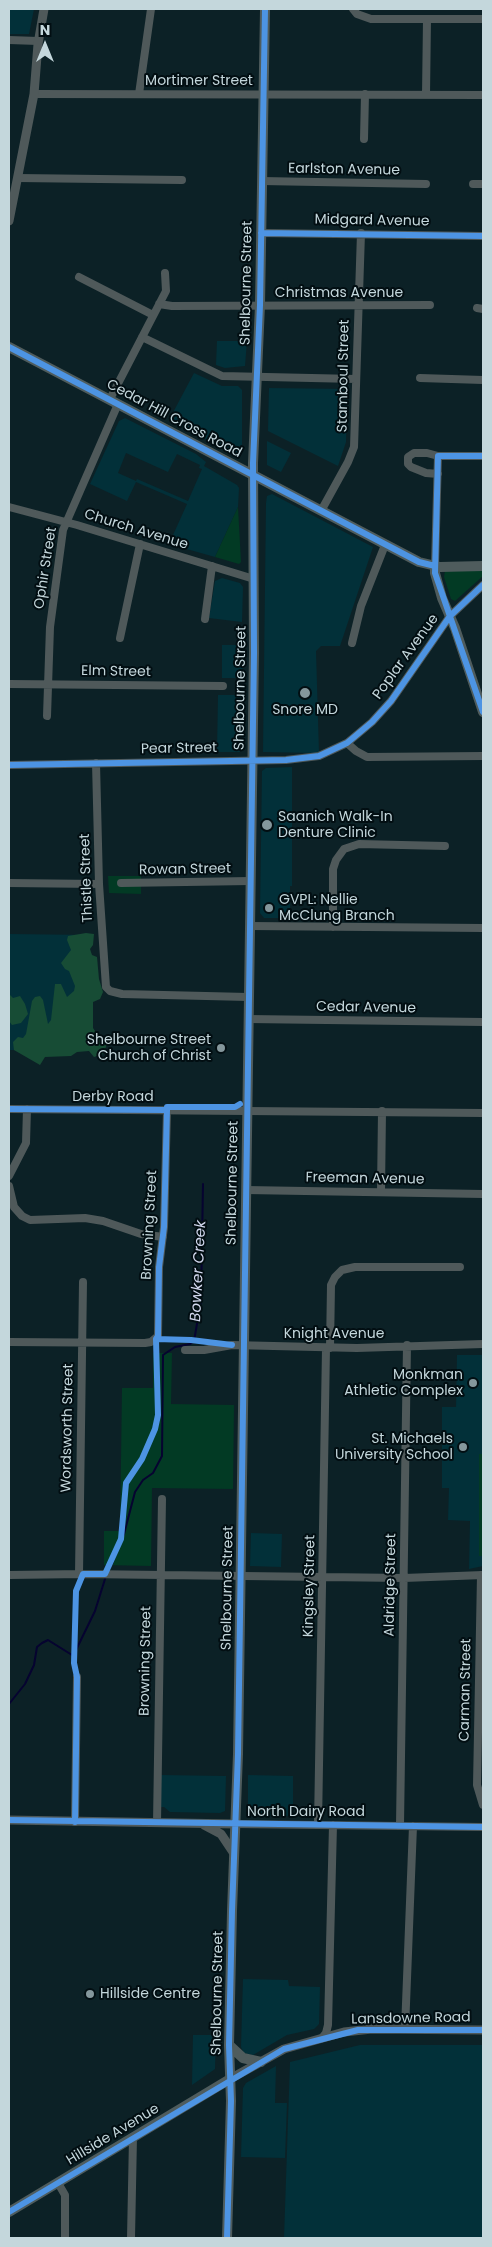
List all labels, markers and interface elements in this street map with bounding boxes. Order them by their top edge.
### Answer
north arrow [20,20,70,70]
text: N [40,20,50,40]
street label: Mortimer Street [145,73,253,89]
street label: Earlston Avenue [288,161,400,179]
street label: Midgard Avenue [314,212,430,230]
street label: Shelbourne Street [238,221,256,345]
street label: Christmas Avenue [275,285,403,301]
street label: Stamboul Street [335,319,353,433]
street label: Cedar Hill Cross Road [103,376,245,462]
street label: Church Avenue [82,506,190,554]
street label: Ophir Street [31,526,61,610]
street label: Poplar Avenue [370,611,442,703]
street label: Shelbourne Street [232,626,250,750]
street label: Elm Street [81,663,151,681]
marker: Snore MD [298,686,312,700]
place label: Snore MD [272,702,338,718]
street label: Pear Street [141,740,217,758]
place label: Saanich Walk-In Denture Clinic [278,809,393,842]
marker: Saanich Walk-In Denture Clinic [260,818,274,832]
street label: Thistle Street [77,833,97,923]
street label: Rowan Street [139,861,231,879]
place label: GVPL: Nellie McClung Branch [279,892,395,924]
marker: GVPL: Nellie McClung Branch [263,902,275,914]
street label: Cedar Avenue [316,999,416,1017]
place label: Shelbourne Street Church of Christ [87,1032,211,1064]
marker: Shelbourne Street Church of Christ [215,1042,227,1054]
street label: Derby Road [72,1089,154,1105]
street label: Shelbourne Street [224,1121,242,1245]
street label: Browning Street [139,1170,161,1280]
street label: Freeman Avenue [305,1170,425,1188]
water label: Bowker Creek [187,1220,211,1322]
street label: Knight Avenue [284,1326,384,1342]
street label: Wordsworth Street [58,1363,78,1493]
place label: Monkman Athletic Complex [344,1367,463,1400]
marker: Monkman Athletic Complex [467,1377,479,1389]
place label: St. Michaels University School [335,1431,453,1464]
marker: St. Michaels University School [457,1441,469,1453]
street label: Shelbourne Street [219,1526,237,1650]
street label: Aldridge Street [382,1533,400,1637]
street label: Kingsley Street [301,1535,319,1637]
street label: Browning Street [137,1606,155,1716]
street label: Carman Street [457,1638,475,1742]
street label: North Dairy Road [247,1804,365,1820]
street label: Shelbourne Street [209,1931,227,2055]
place label: Hillside Centre [100,1986,200,2002]
marker: Hillside Centre [84,1988,96,2000]
street label: Lansdowne Road [351,2010,471,2028]
street label: Hillside Avenue [64,2101,162,2169]

